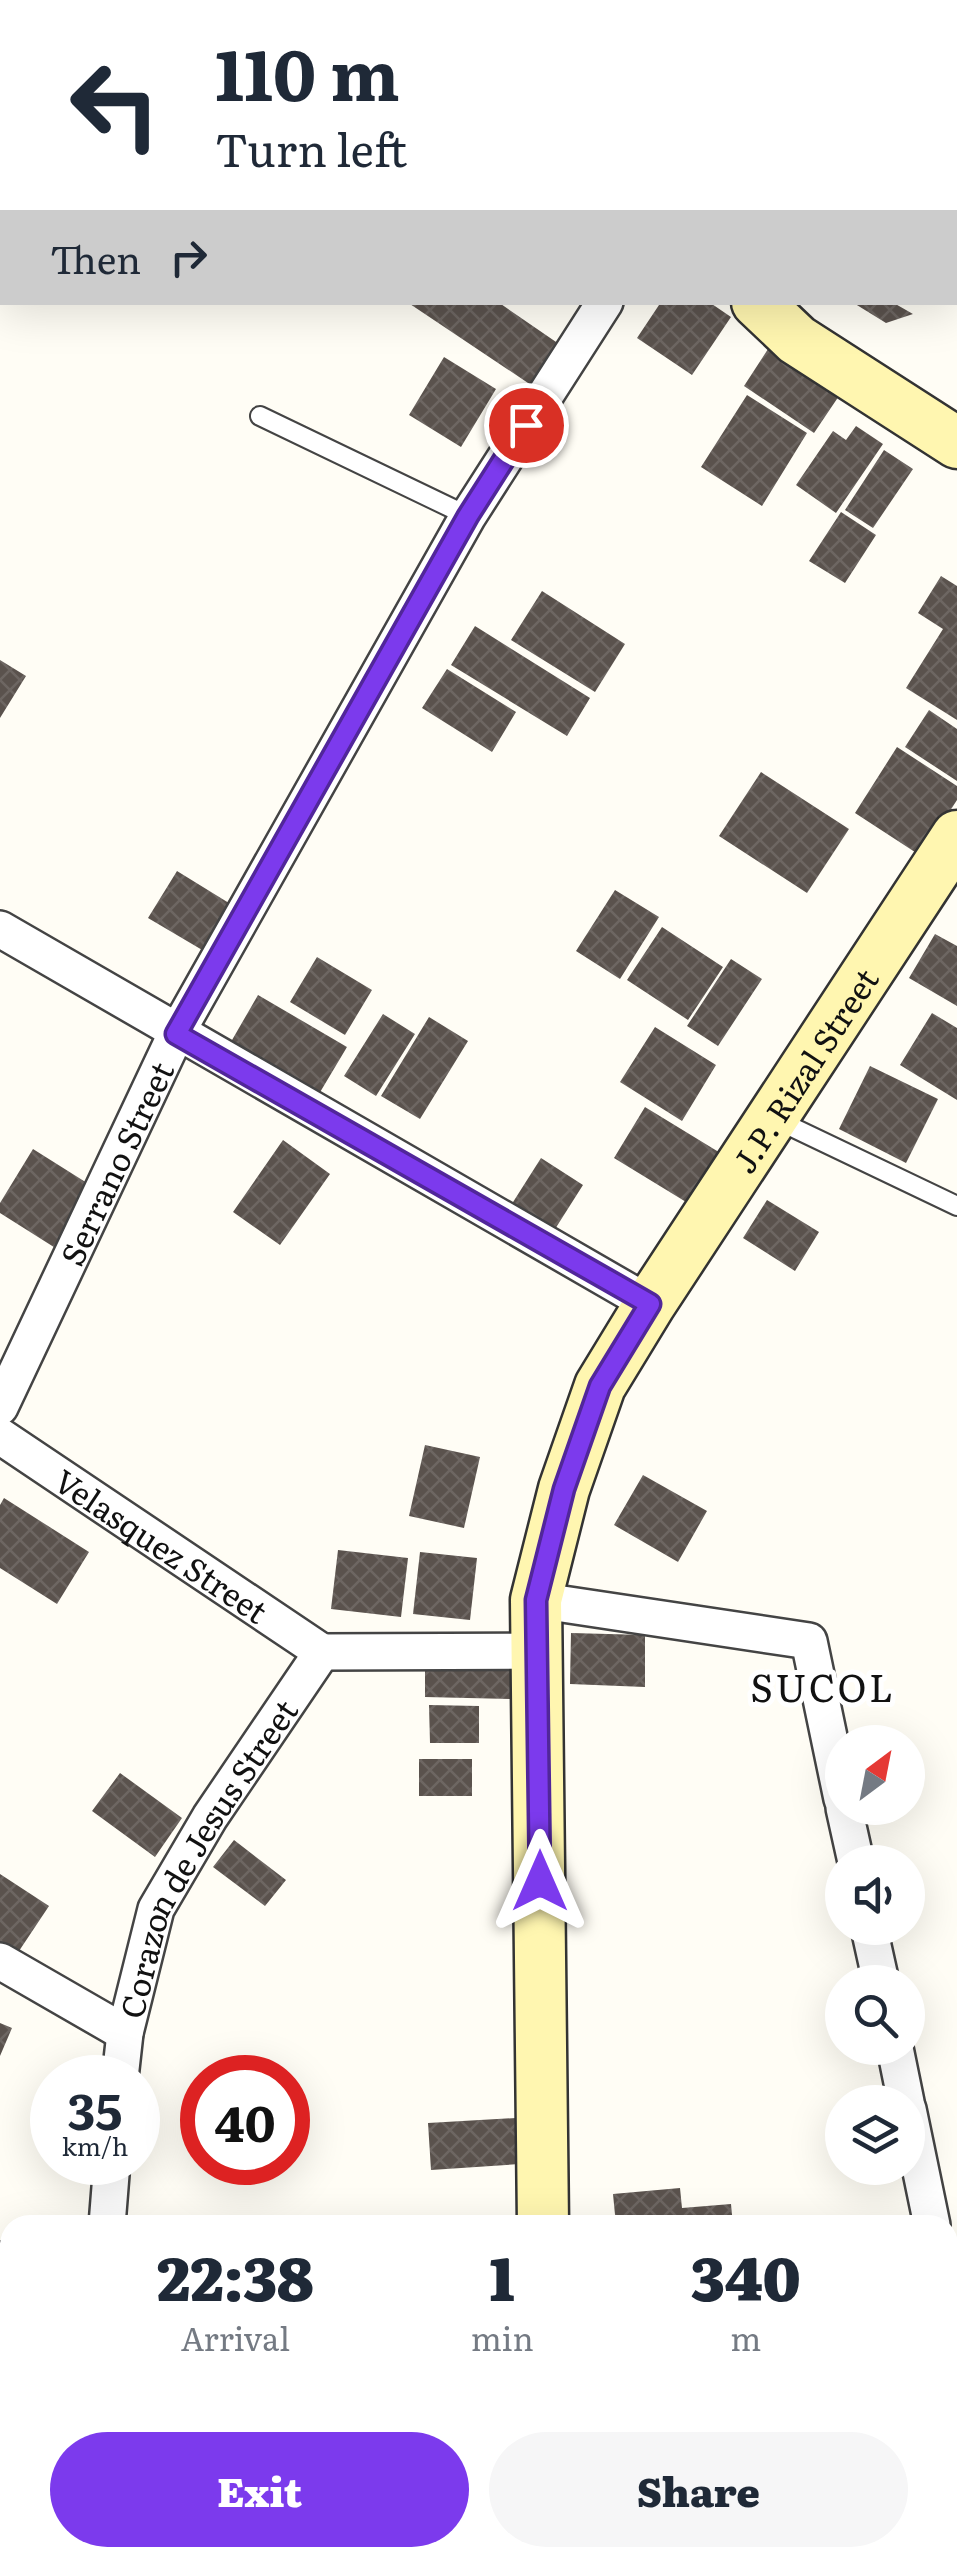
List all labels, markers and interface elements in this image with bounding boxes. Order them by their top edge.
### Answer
text: 110 m [215,19,400,123]
icon: left [50,40,180,170]
text: Turn left [215,114,407,181]
text: Then [50,229,141,286]
icon: right [161,230,216,285]
pin [484,383,569,468]
icon: arrive [499,398,554,453]
street label: J.P. Rizal Street [719,958,889,1181]
street label: Serrano Street [46,1053,184,1273]
street label: Velasquez Street [46,1456,278,1634]
district label: SUCOL [750,1657,896,1714]
street label: Corazon de Jesus Street [106,1689,308,2023]
north arrow [825,1725,925,1825]
map controls [825,1725,925,2185]
position arrow [488,1829,592,1933]
button: sound [825,1845,925,1945]
button: search [825,1965,925,2065]
speed limit sign: 40 [180,2055,310,2185]
text: 35 [68,2071,122,2145]
button: layers [825,2085,925,2185]
text: km/h [62,2127,128,2164]
text: 22:38 [157,2230,314,2319]
text: 1 [490,2230,515,2319]
text: 340 [691,2230,801,2319]
text: Arrival [181,2313,290,2361]
text: min [471,2313,534,2361]
text: m [730,2313,761,2361]
button: Exit [50,2432,469,2547]
button: Share [489,2432,908,2547]

